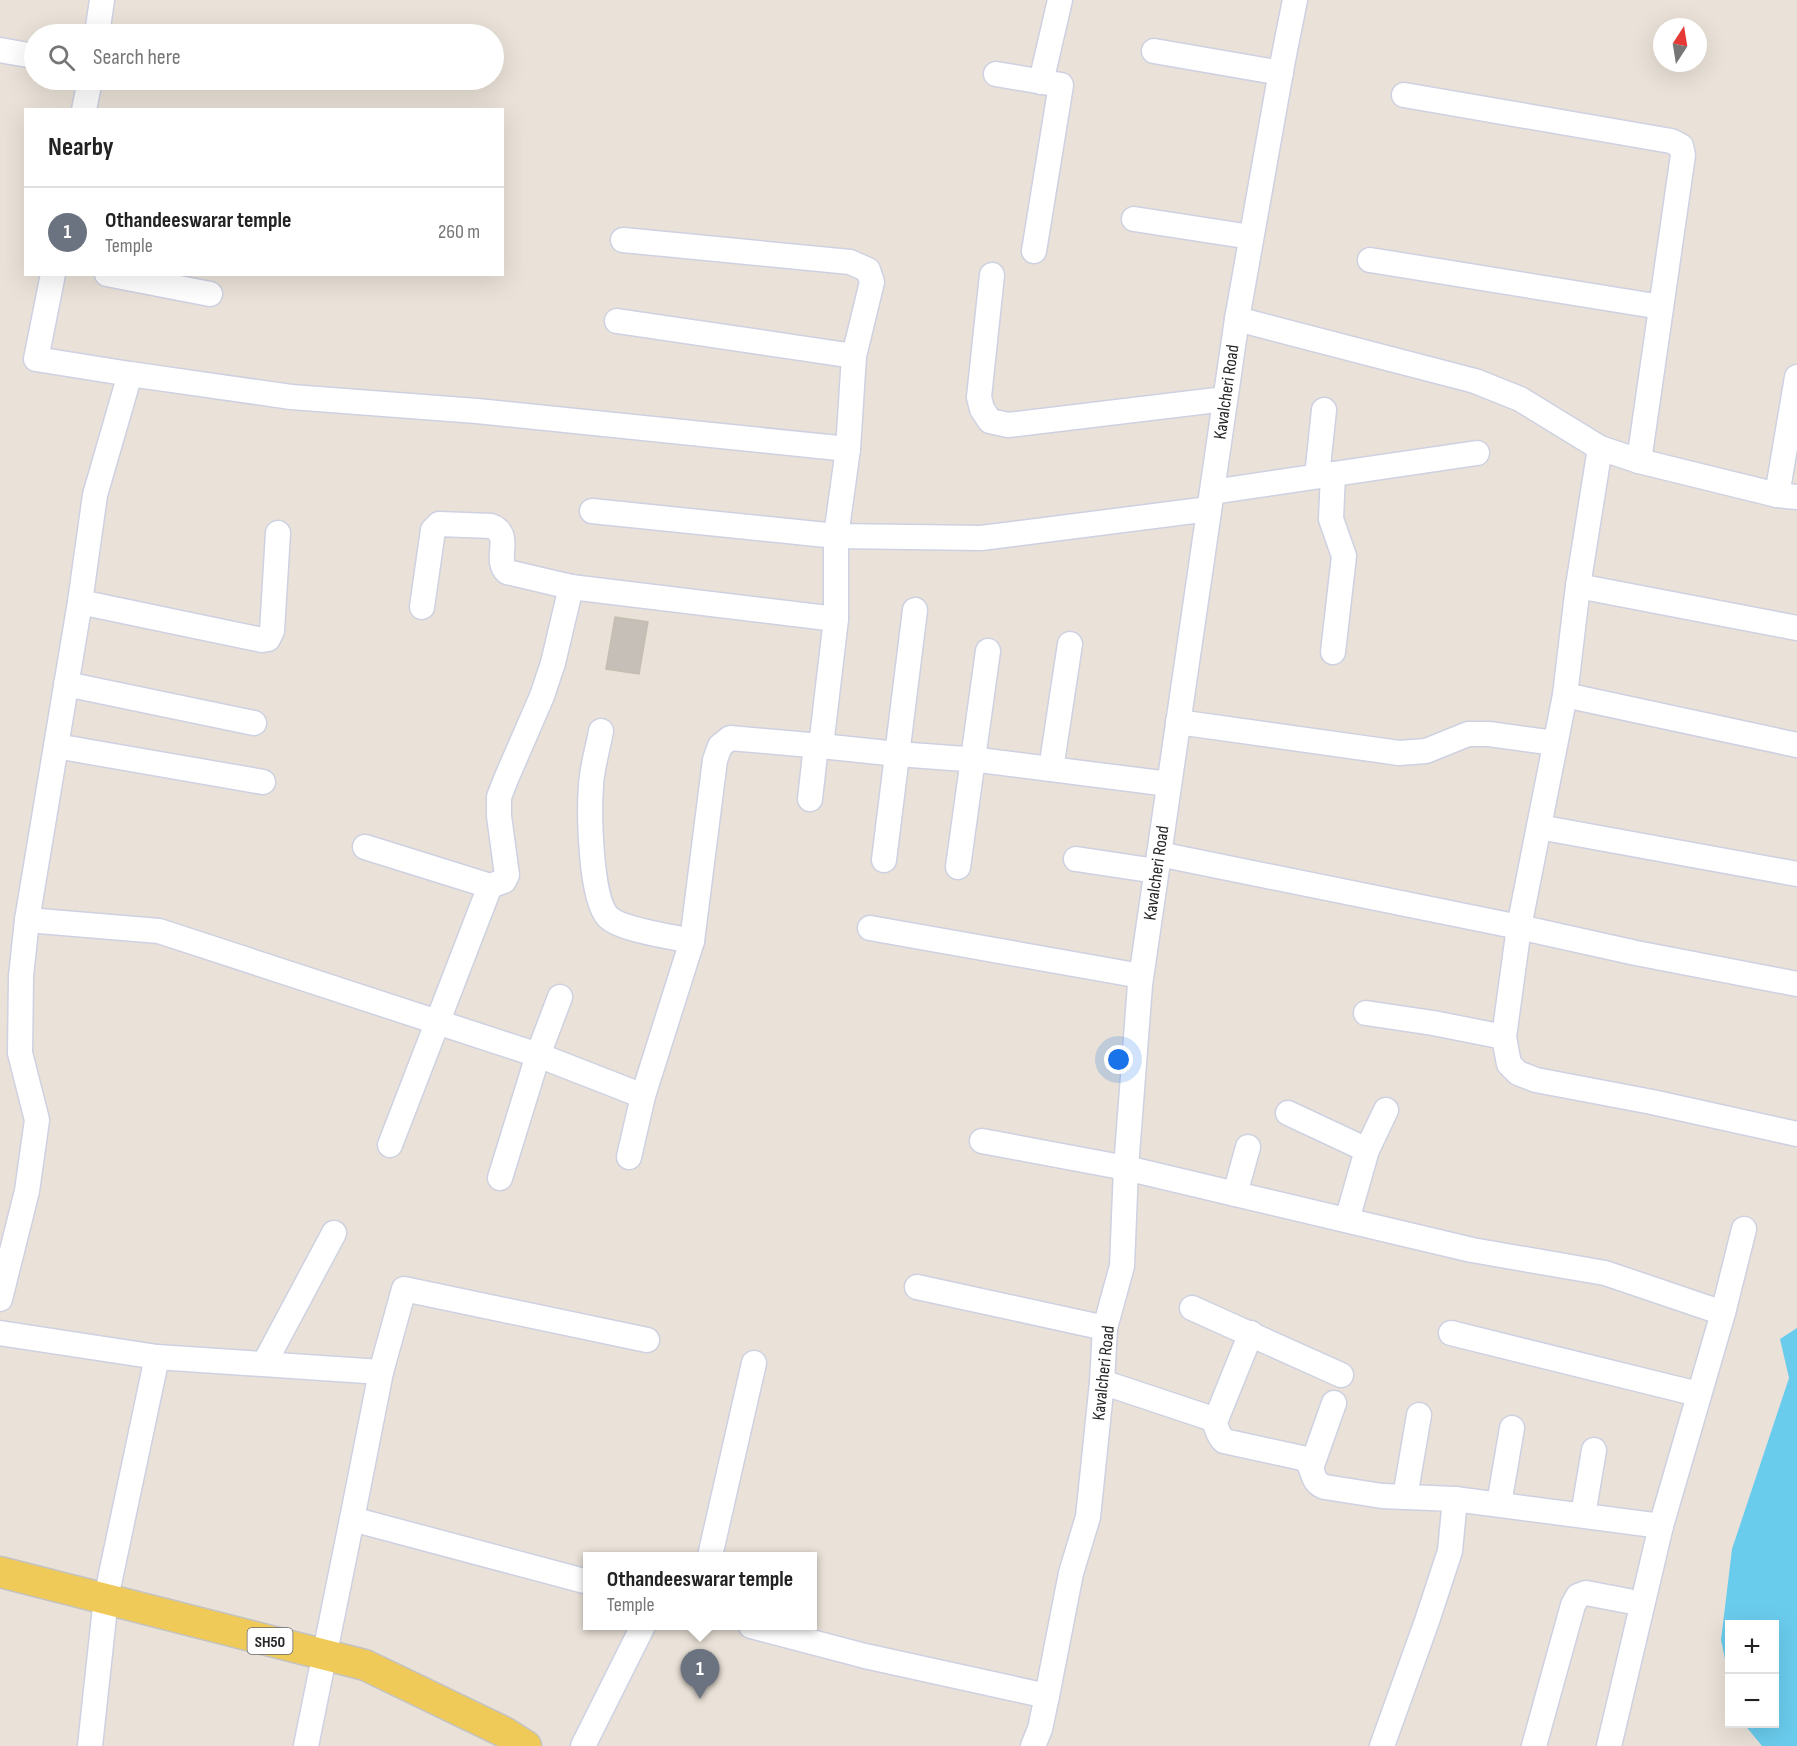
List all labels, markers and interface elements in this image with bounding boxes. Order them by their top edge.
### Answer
north arrow [1653,18,1707,72]
search box [24,24,504,90]
icon: search [45,41,78,74]
text: Search here [93,44,180,71]
text: Nearby [48,132,114,163]
text: Othandeeswarar temple [105,207,291,234]
text: 1 [64,220,71,244]
text: 260 m [438,220,480,244]
text: Temple [105,234,153,258]
street label: Kavalcheri Road [1209,343,1244,441]
street label: Kavalcheri Road [1139,824,1174,922]
your location [1104,1045,1133,1074]
street label: Kavalcheri Road [1088,1325,1119,1422]
popup [583,1552,817,1630]
text: Othandeeswarar temple [607,1566,793,1593]
text: Temple [607,1593,655,1617]
map controls [1725,1620,1779,1728]
button: + [1725,1620,1779,1674]
road number: SH50 [248,1628,292,1654]
pin: 1 [680,1650,720,1699]
button: − [1725,1674,1779,1728]

